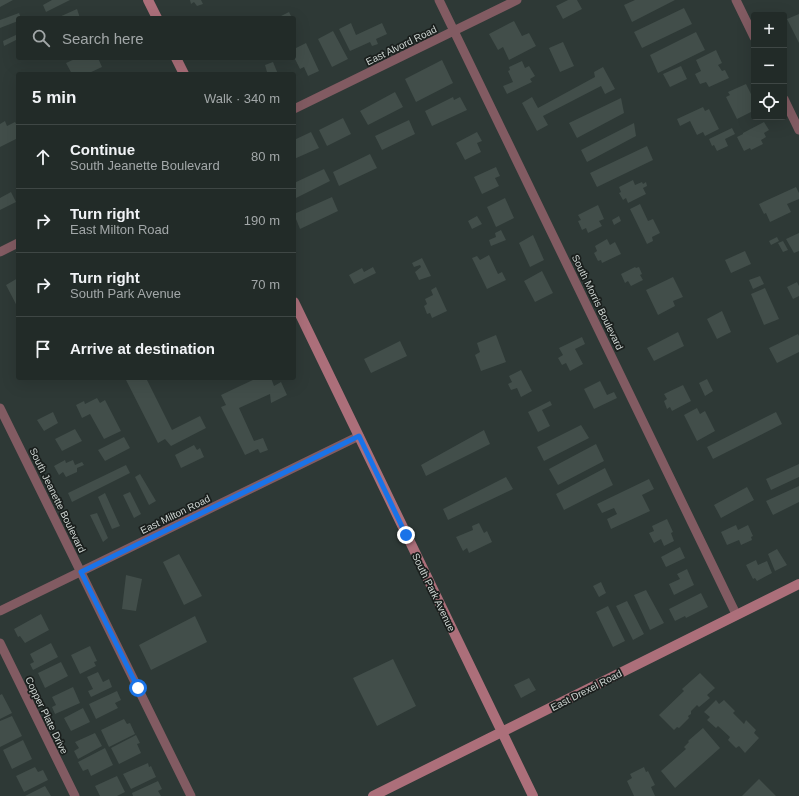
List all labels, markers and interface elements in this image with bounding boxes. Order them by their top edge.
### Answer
map controls [751,12,787,120]
button: + [751,12,787,48]
search box [16,16,296,60]
street label: East Alvord Road [364,24,438,67]
icon: search [30,27,52,49]
text: Search here [62,30,144,47]
button: − [751,48,787,84]
button: locate [751,84,787,120]
text: 5 min [32,88,76,107]
text: Walk · 340 m [204,91,280,106]
text: Continue [70,141,135,158]
icon: ahead [32,146,54,168]
text: 80 m [251,149,280,164]
text: South Jeanette Boulevard [70,158,220,173]
text: Turn right [70,205,140,222]
icon: right [32,210,54,232]
text: 190 m [244,213,280,228]
text: East Milton Road [70,222,169,237]
street label: South Morris Boulevard [570,253,625,352]
text: Turn right [70,269,140,286]
icon: right [32,274,54,296]
text: 70 m [251,277,280,292]
text: South Park Avenue [70,286,181,301]
icon: arrive [32,338,54,360]
text: Arrive at destination [70,340,215,357]
street label: South Jeanette Boulevard [27,446,88,554]
street label: East Milton Road [139,493,212,536]
route end [397,526,415,544]
street label: South Park Avenue [410,551,457,633]
street label: East Drexel Road [549,668,624,713]
street label: Copper Plate Drive [23,675,70,756]
route start [129,679,147,697]

